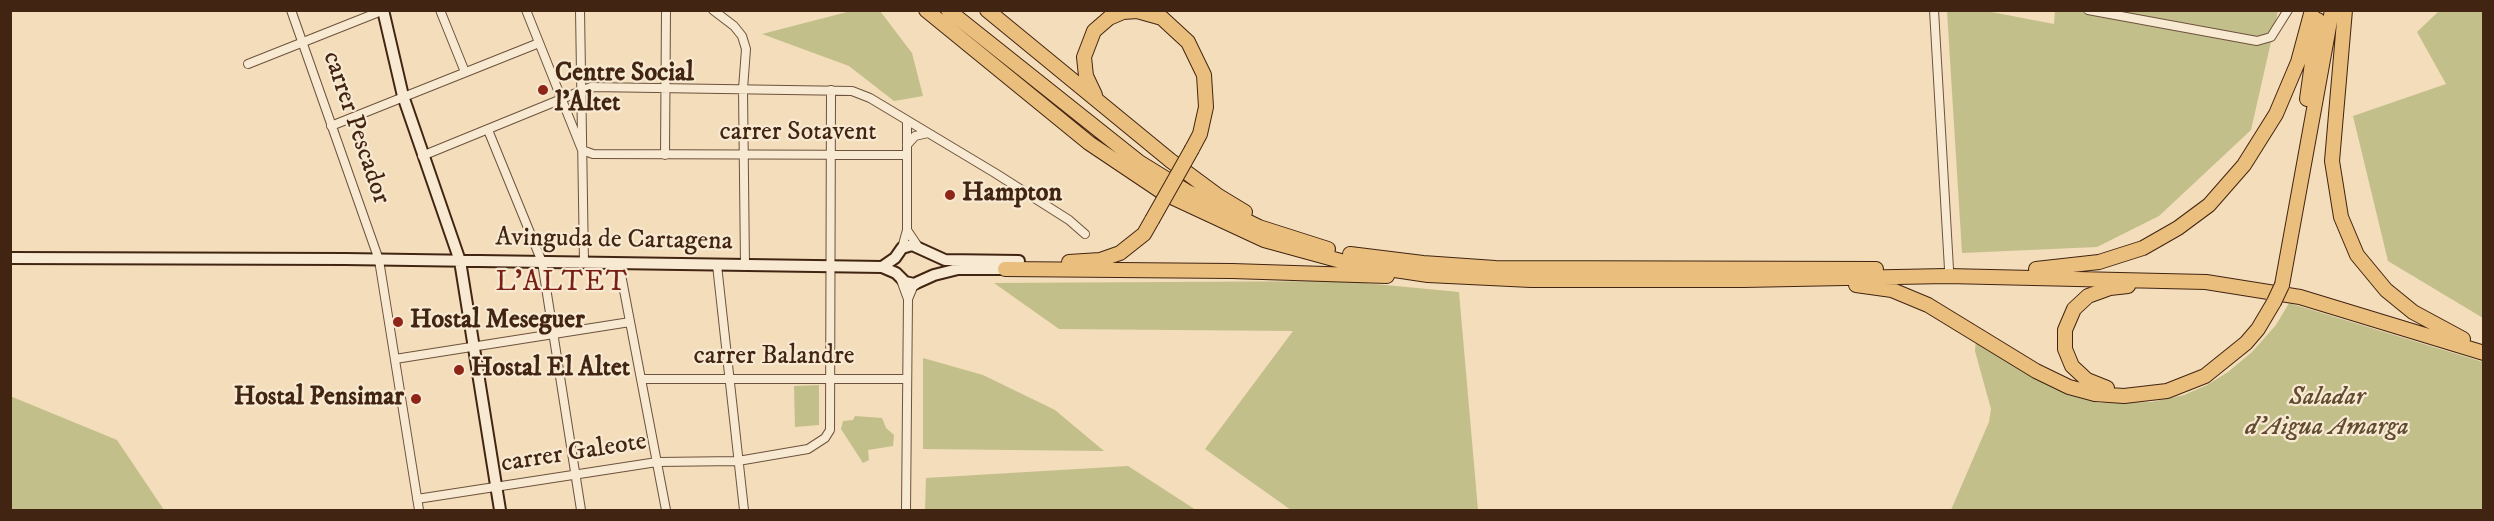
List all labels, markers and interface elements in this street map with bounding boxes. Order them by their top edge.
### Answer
street label: carrer Pescador [314,48,396,208]
place label: Centre Social l'Altet [555,59,694,120]
marker: Centre Social l'Altet [536,83,550,97]
street label: carrer Sotavent [719,118,877,150]
place label: Hampton [962,179,1062,211]
marker: Hampton [943,188,957,202]
street label: Avinguda de Cartagena [495,223,733,259]
district label: L'ALTET [496,267,628,301]
place label: Hostal Meseguer [410,306,585,338]
marker: Hostal Meseguer [391,315,405,329]
street label: carrer Balandre [694,342,854,374]
place label: Hostal El Altet [471,354,630,386]
marker: Hostal El Altet [452,363,466,377]
place label: Hostal Pensimar [234,383,404,415]
park label: Saladar d’Aigua Amarga [2245,383,2409,444]
marker: Hostal Pensimar [409,392,423,406]
street label: carrer Galeote [499,427,649,481]

